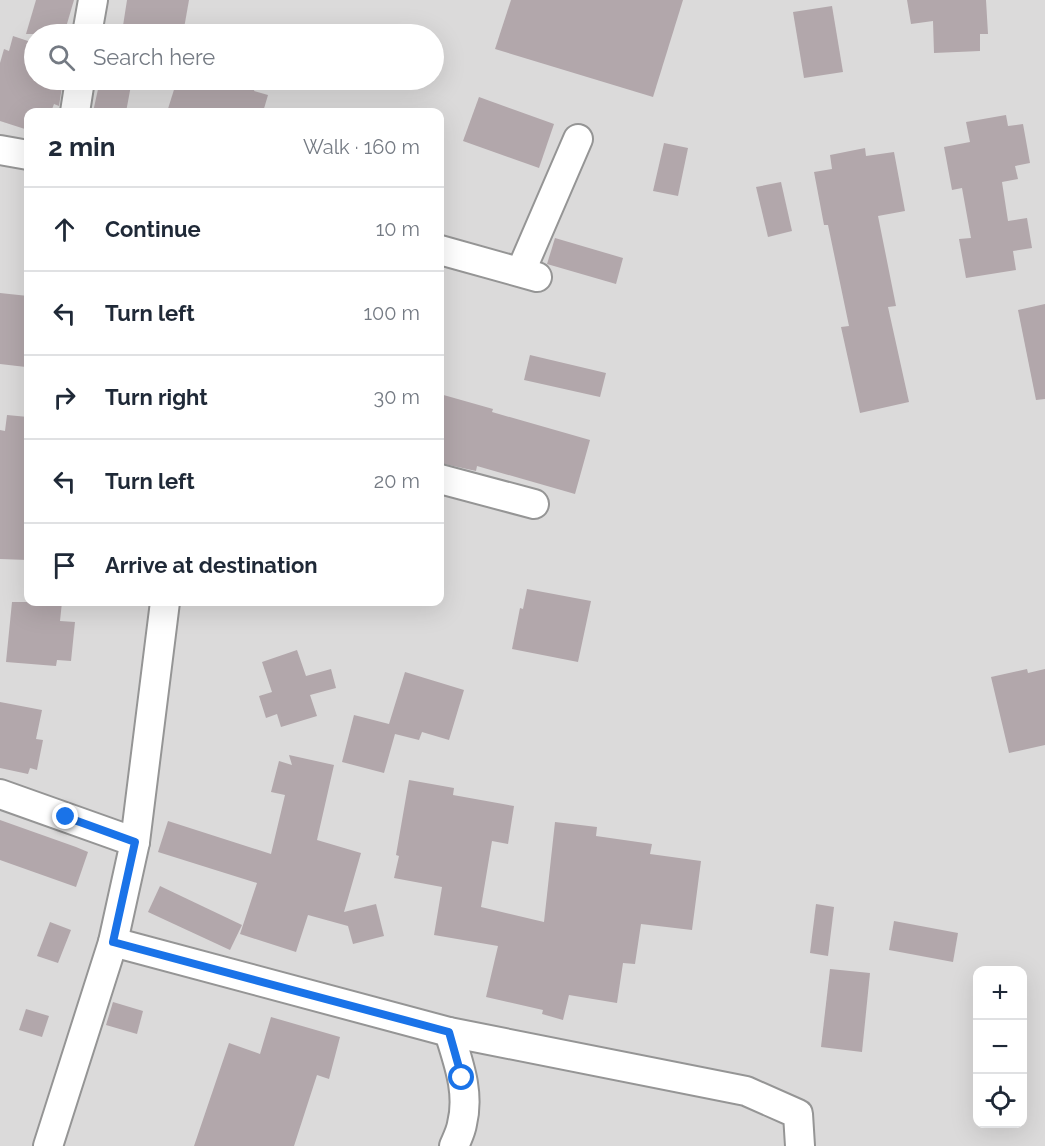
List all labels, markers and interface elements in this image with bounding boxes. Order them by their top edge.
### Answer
search box [24,24,444,90]
icon: search [45,41,78,74]
text: Search here [93,44,215,70]
text: 2 min [48,132,115,162]
text: Walk · 160 m [303,135,420,159]
icon: ahead [48,213,81,246]
text: Continue [105,216,201,242]
text: 10 m [376,217,420,241]
icon: left [48,297,81,330]
text: Turn left [105,300,195,326]
text: 100 m [363,301,420,325]
icon: right [48,381,81,414]
text: Turn right [105,384,208,410]
text: 30 m [374,385,420,409]
icon: left [48,465,81,498]
text: Turn left [105,468,195,494]
text: 20 m [374,469,420,493]
icon: arrive [48,549,81,582]
text: Arrive at destination [105,552,318,578]
route end [52,803,78,829]
map controls [973,966,1027,1128]
button: + [973,966,1027,1020]
button: − [973,1020,1027,1074]
route start [448,1064,474,1090]
button: locate [973,1074,1027,1128]

